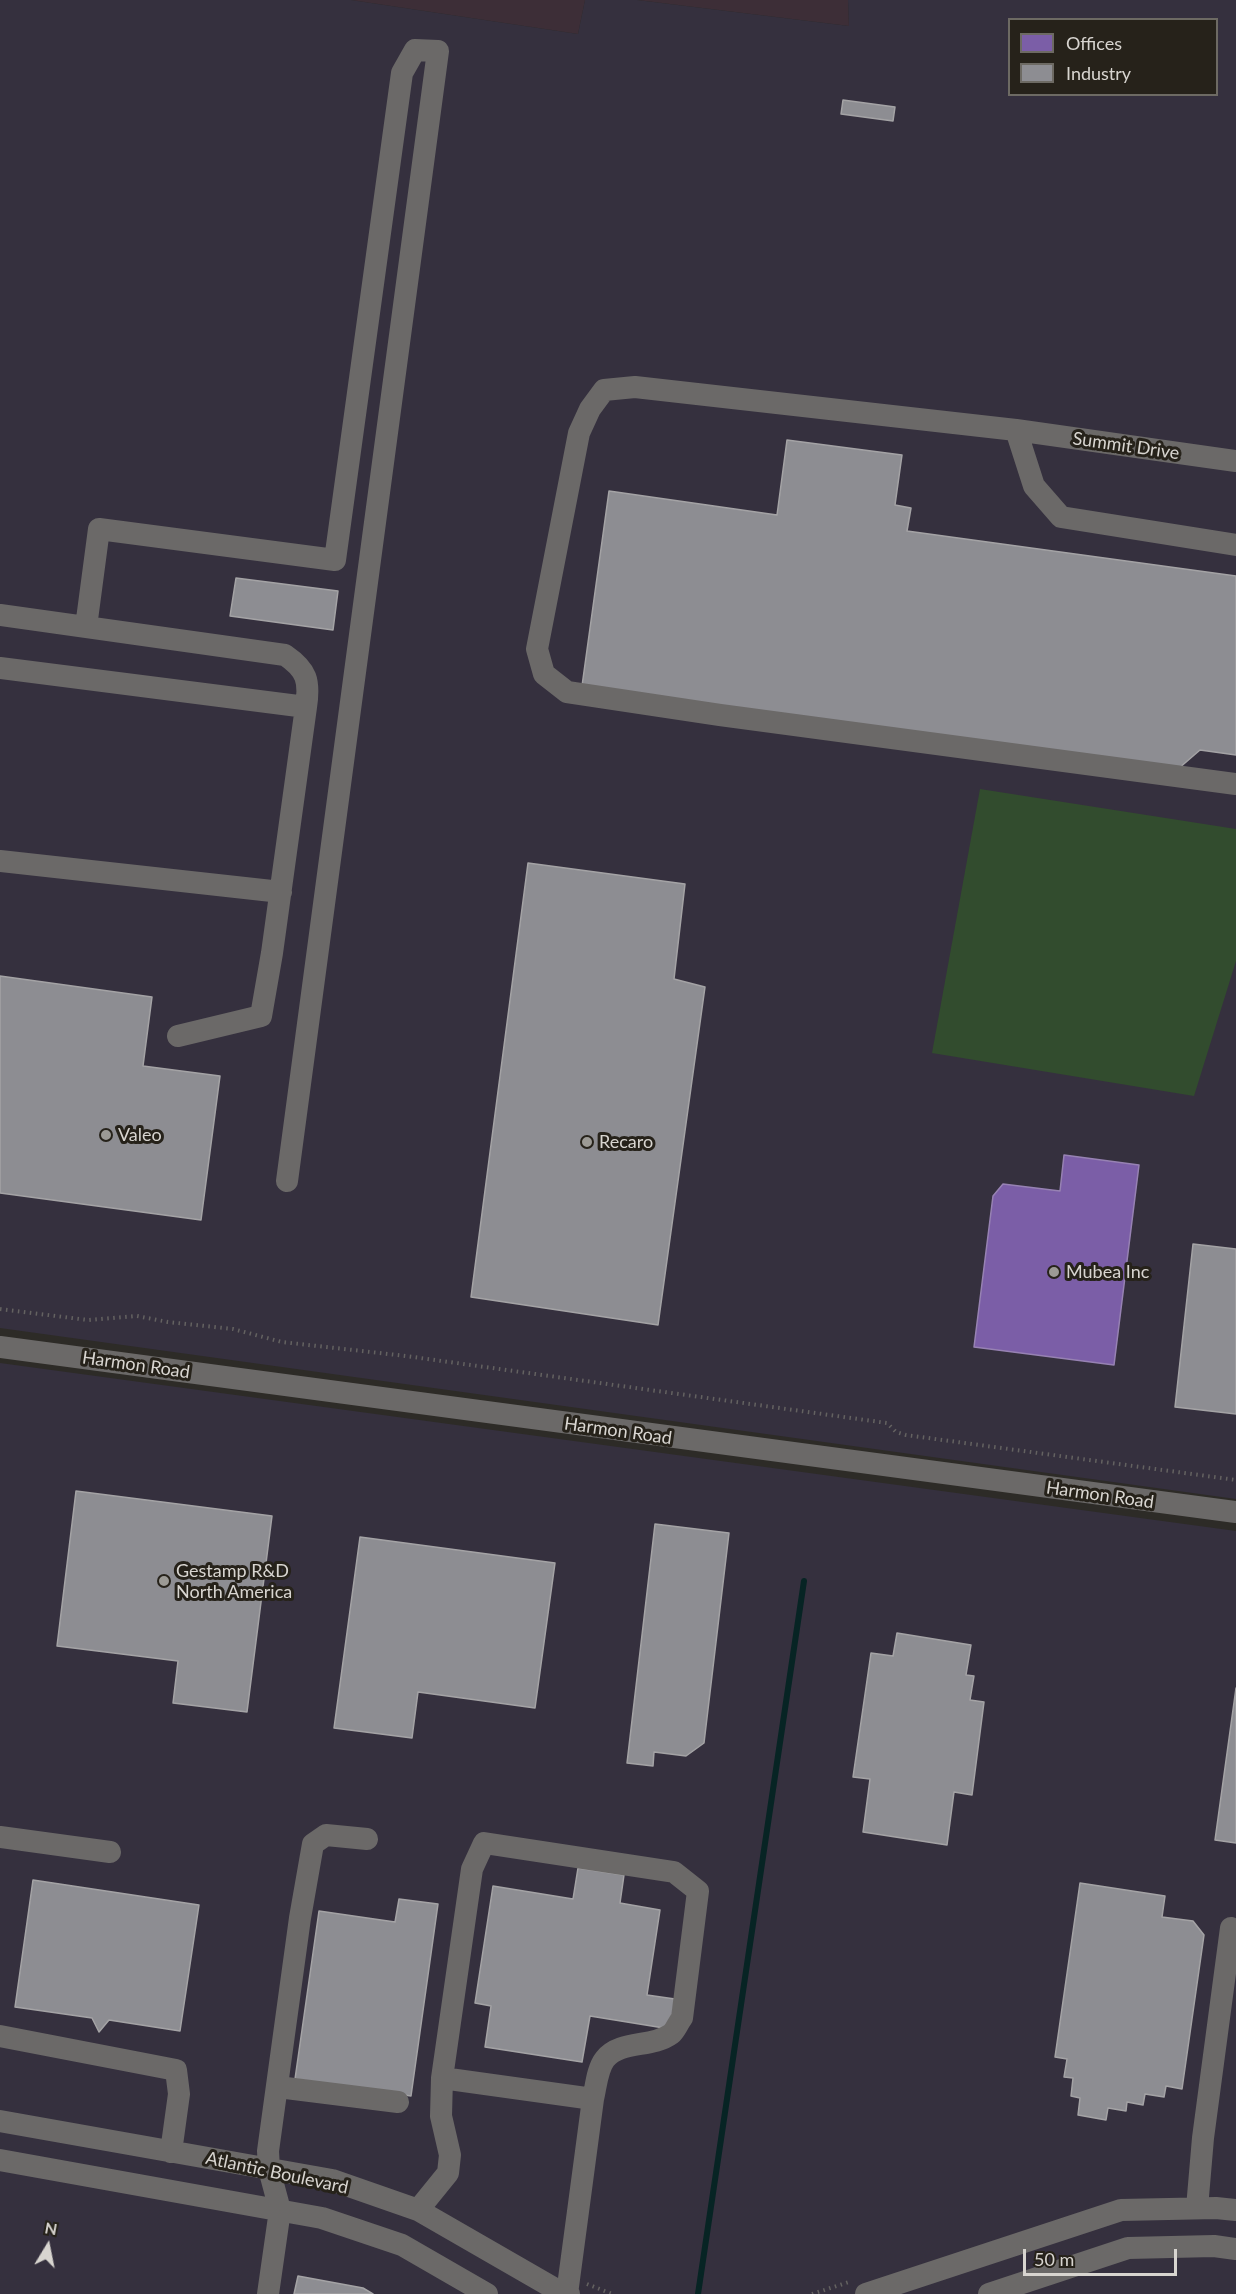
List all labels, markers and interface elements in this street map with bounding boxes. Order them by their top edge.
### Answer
legend [1008,18,1218,96]
text: Offices [1066,32,1122,54]
text: Industry [1066,62,1131,84]
street label: Summit Drive [1071,428,1181,464]
place label: Valeo [118,1124,162,1146]
marker: Valeo [99,1128,113,1142]
place label: Recaro [599,1131,653,1153]
marker: Recaro [580,1135,594,1149]
place label: Mubea Inc [1066,1261,1149,1283]
marker: Mubea Inc [1047,1265,1061,1279]
street label: Harmon Road [81,1347,191,1383]
street label: Harmon Road [563,1413,673,1449]
street label: Harmon Road [1045,1477,1155,1513]
place label: Gestamp R&D North America [176,1560,292,1602]
marker: Gestamp R&D North America [157,1574,171,1588]
street label: Atlantic Boulevard [204,2147,350,2199]
north arrow [18,2216,78,2276]
text: N [43,2217,59,2238]
scale bar [1026,2237,1180,2275]
text: 50 m [1034,2248,1074,2270]

